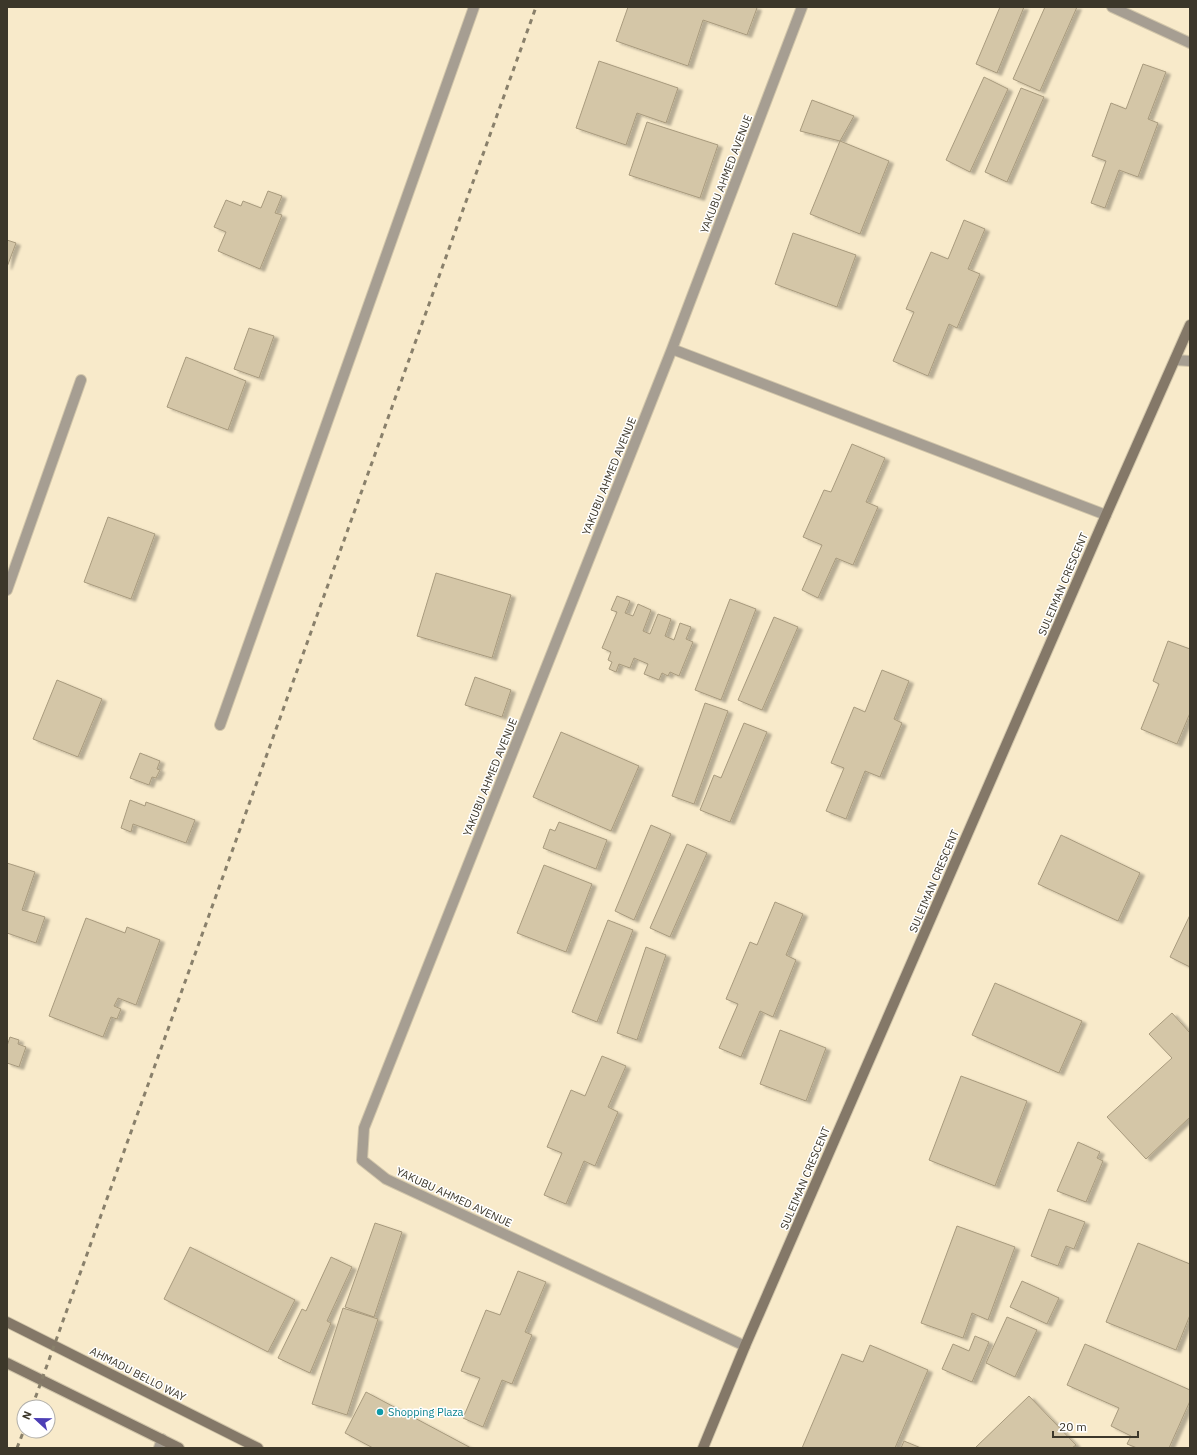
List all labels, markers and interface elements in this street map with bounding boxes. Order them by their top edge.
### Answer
street label: YAKUBU AHMED AVENUE [697,113,755,235]
street label: YAKUBU AHMED AVENUE [579,415,639,537]
street label: SULEIMAN CRESCENT [1035,530,1091,638]
street label: YAKUBU AHMED AVENUE [460,716,520,838]
street label: SULEIMAN CRESCENT [906,827,962,935]
street label: SULEIMAN CRESCENT [777,1124,833,1232]
street label: YAKUBU AHMED AVENUE [394,1164,514,1230]
street label: AHMADU BELLO WAY [88,1344,189,1404]
north arrow [16,1399,56,1439]
place label: Shopping Plaza [388,1405,464,1419]
marker: Shopping Plaza [375,1407,385,1417]
text: N [19,1409,35,1422]
scale bar [1053,1413,1138,1439]
text: 20 m [1059,1419,1087,1434]

